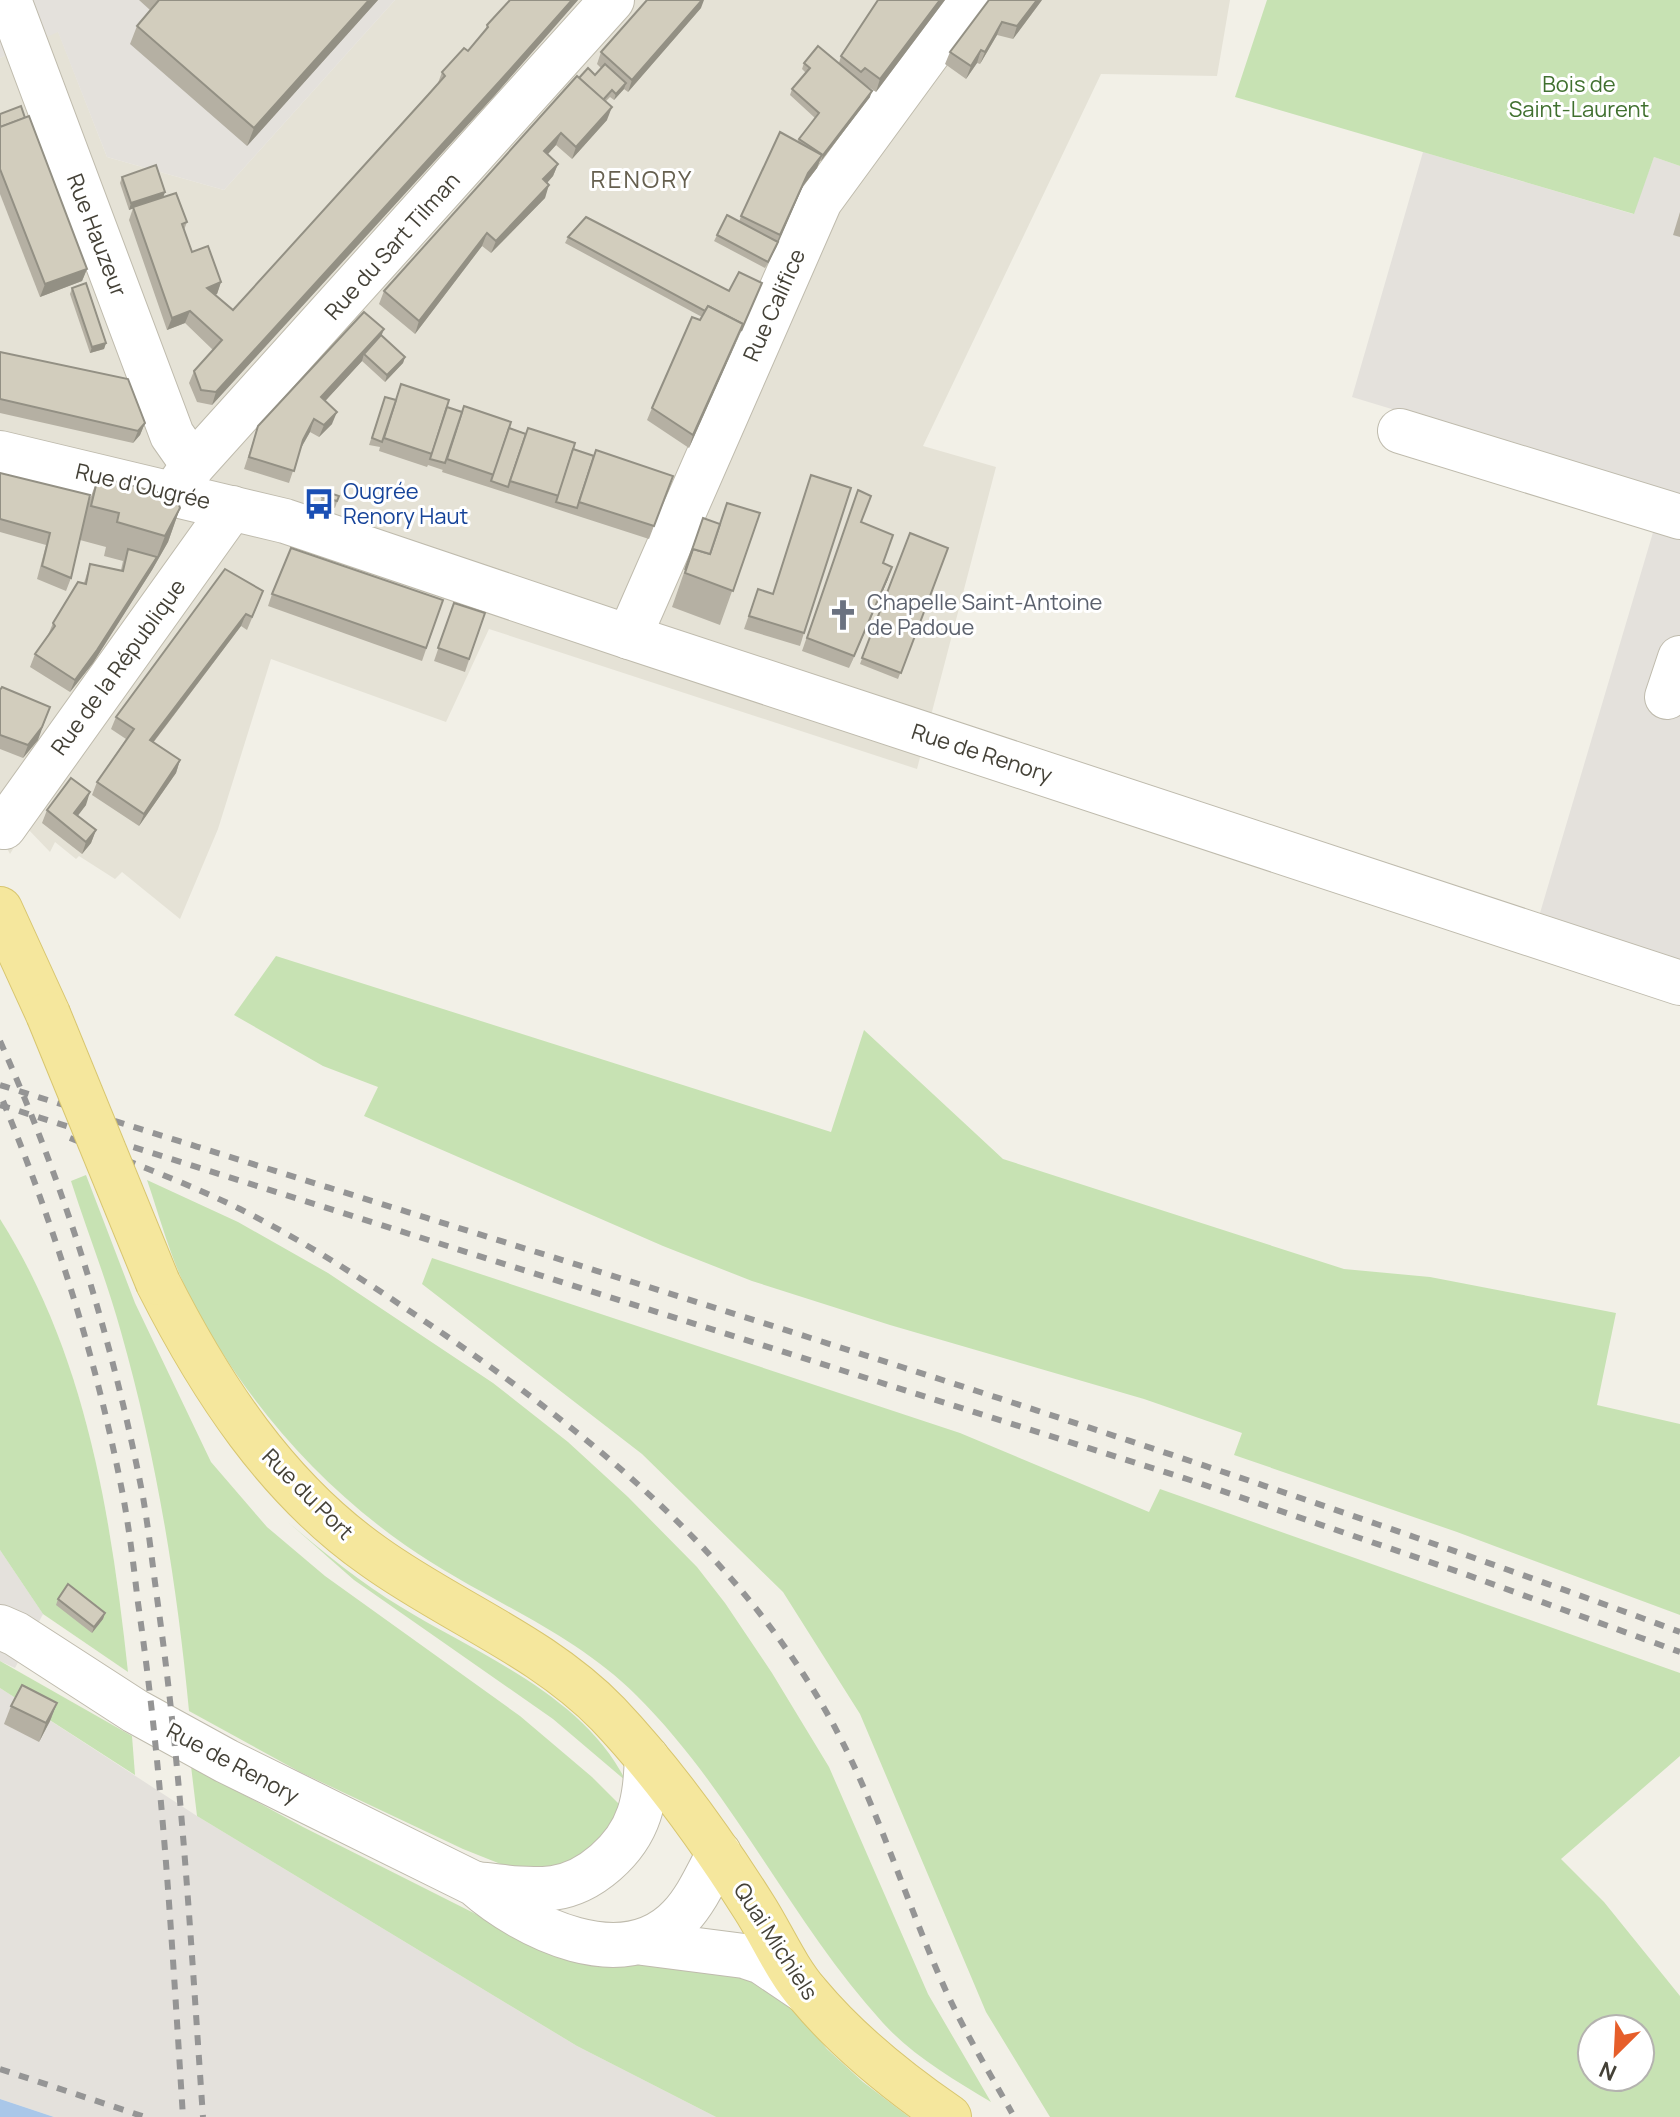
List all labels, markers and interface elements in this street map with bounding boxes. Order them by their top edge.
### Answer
park label: Bois de Saint-Laurent [1509,69,1650,124]
district label: RENORY [591,162,693,195]
street label: Rue du Sart Tilman [318,166,466,326]
street label: Rue Hauzeur [60,169,134,301]
street label: Rue Califice [736,244,812,366]
street label: Rue d'Ougrée [73,456,214,516]
place label: Ougrée Renory Haut [343,476,469,531]
bus stop icon: Ougrée Renory Haut [302,487,336,521]
street label: Rue de la République [44,573,192,761]
place label: Chapelle Saint-Antoine de Padoue [867,587,1103,642]
church icon: Chapelle Saint-Antoine de Padoue [826,598,860,632]
street label: Rue de Renory [908,716,1057,790]
street label: Rue du Port [256,1442,360,1546]
street label: Rue de Renory [161,1715,305,1811]
street label: Quai Michiels [727,1877,825,2005]
north arrow [1576,2013,1656,2093]
text: N [1595,2054,1621,2088]

